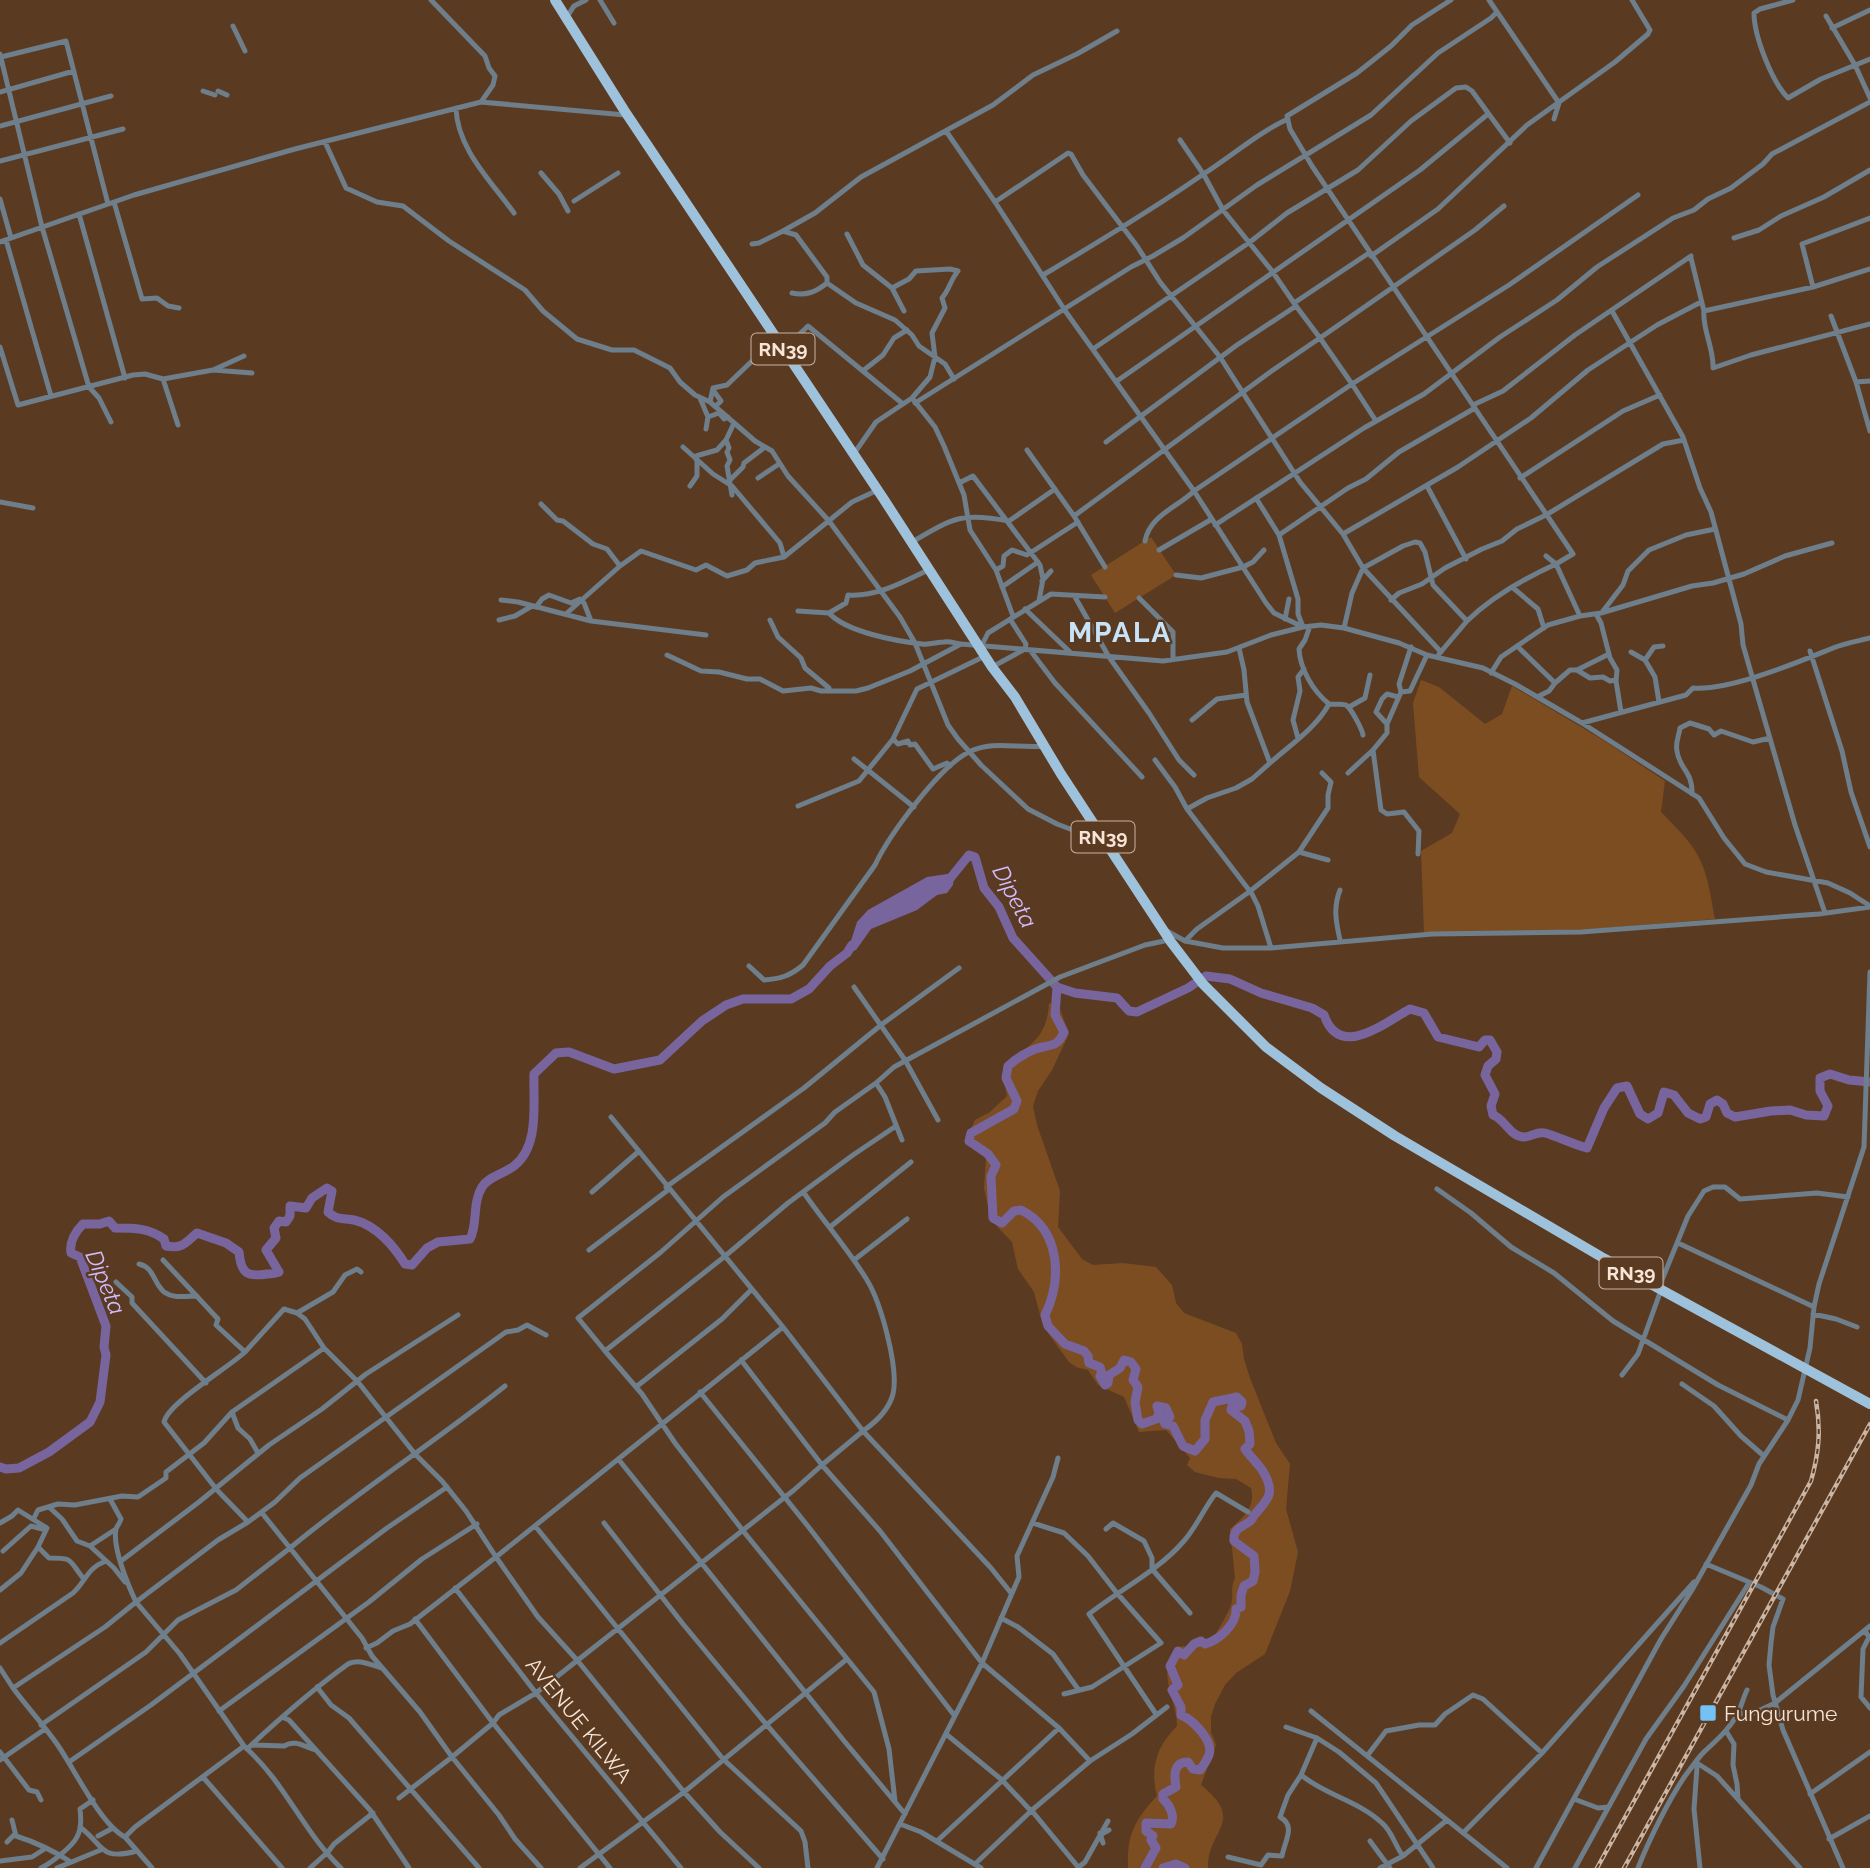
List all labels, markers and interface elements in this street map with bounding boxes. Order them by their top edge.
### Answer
road number: RN39 [752,334,814,364]
district label: MPALA [1068,616,1172,649]
road number: RN39 [1072,822,1134,852]
water label: Dipeta [987,860,1043,932]
water label: Dipeta [80,1246,132,1319]
road number: RN39 [1600,1258,1662,1288]
street label: AVENUE KILWA [521,1652,637,1788]
place label: Fungurume [1724,1701,1837,1726]
marker: Fungurume [1698,1703,1718,1723]

